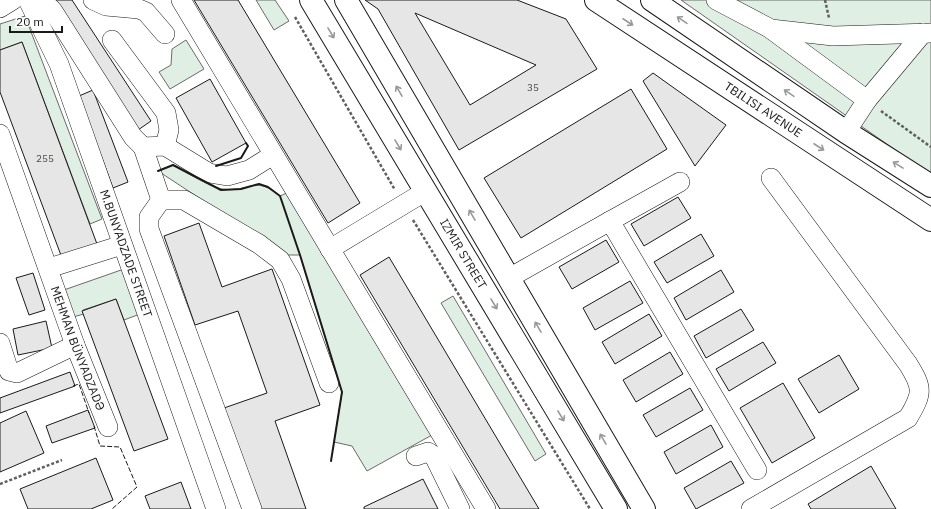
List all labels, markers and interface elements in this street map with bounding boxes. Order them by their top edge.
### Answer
scale bar [10,8,62,34]
text: 20 m [16,14,44,29]
one-way arrow [677,16,688,24]
one-way arrow [623,17,634,26]
one-way arrow [327,27,335,39]
street label: TBILISI AVENUE [722,78,805,140]
house number: 35 [527,81,539,94]
one-way arrow [395,85,403,97]
one-way arrow [784,89,795,97]
one-way arrow [394,139,402,151]
one-way arrow [813,143,824,151]
house number: 255 [36,152,54,165]
one-way arrow [892,160,904,168]
street label: M.BUNYADZADE STREET [97,187,156,319]
one-way arrow [467,209,475,221]
street label: IZMIR STREET [437,216,490,292]
street label: MEHMAN BÜNYADZADƏ [48,284,109,413]
one-way arrow [490,298,498,310]
one-way arrow [533,321,541,333]
one-way arrow [557,410,565,422]
one-way arrow [599,433,607,445]

